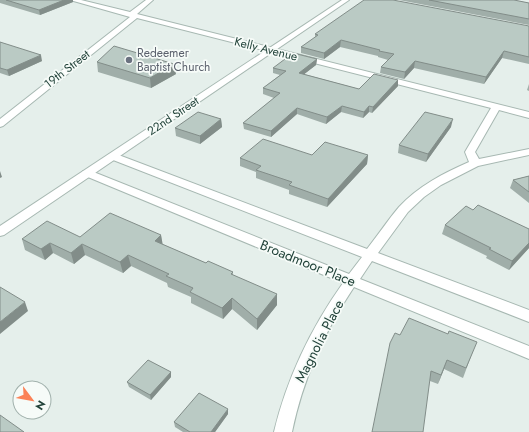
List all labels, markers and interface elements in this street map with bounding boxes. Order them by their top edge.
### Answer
street label: Kelly Avenue [233,32,299,66]
place label: Redeemer Baptist Church [137,44,210,76]
street label: 19th Street [40,45,94,93]
marker: Redeemer Baptist Church [124,55,134,65]
street label: 22nd Street [143,92,203,140]
street label: Broadmoor Place [257,235,359,291]
street label: Magnolia Place [290,296,348,386]
north arrow [12,380,52,420]
text: N [31,397,50,413]

